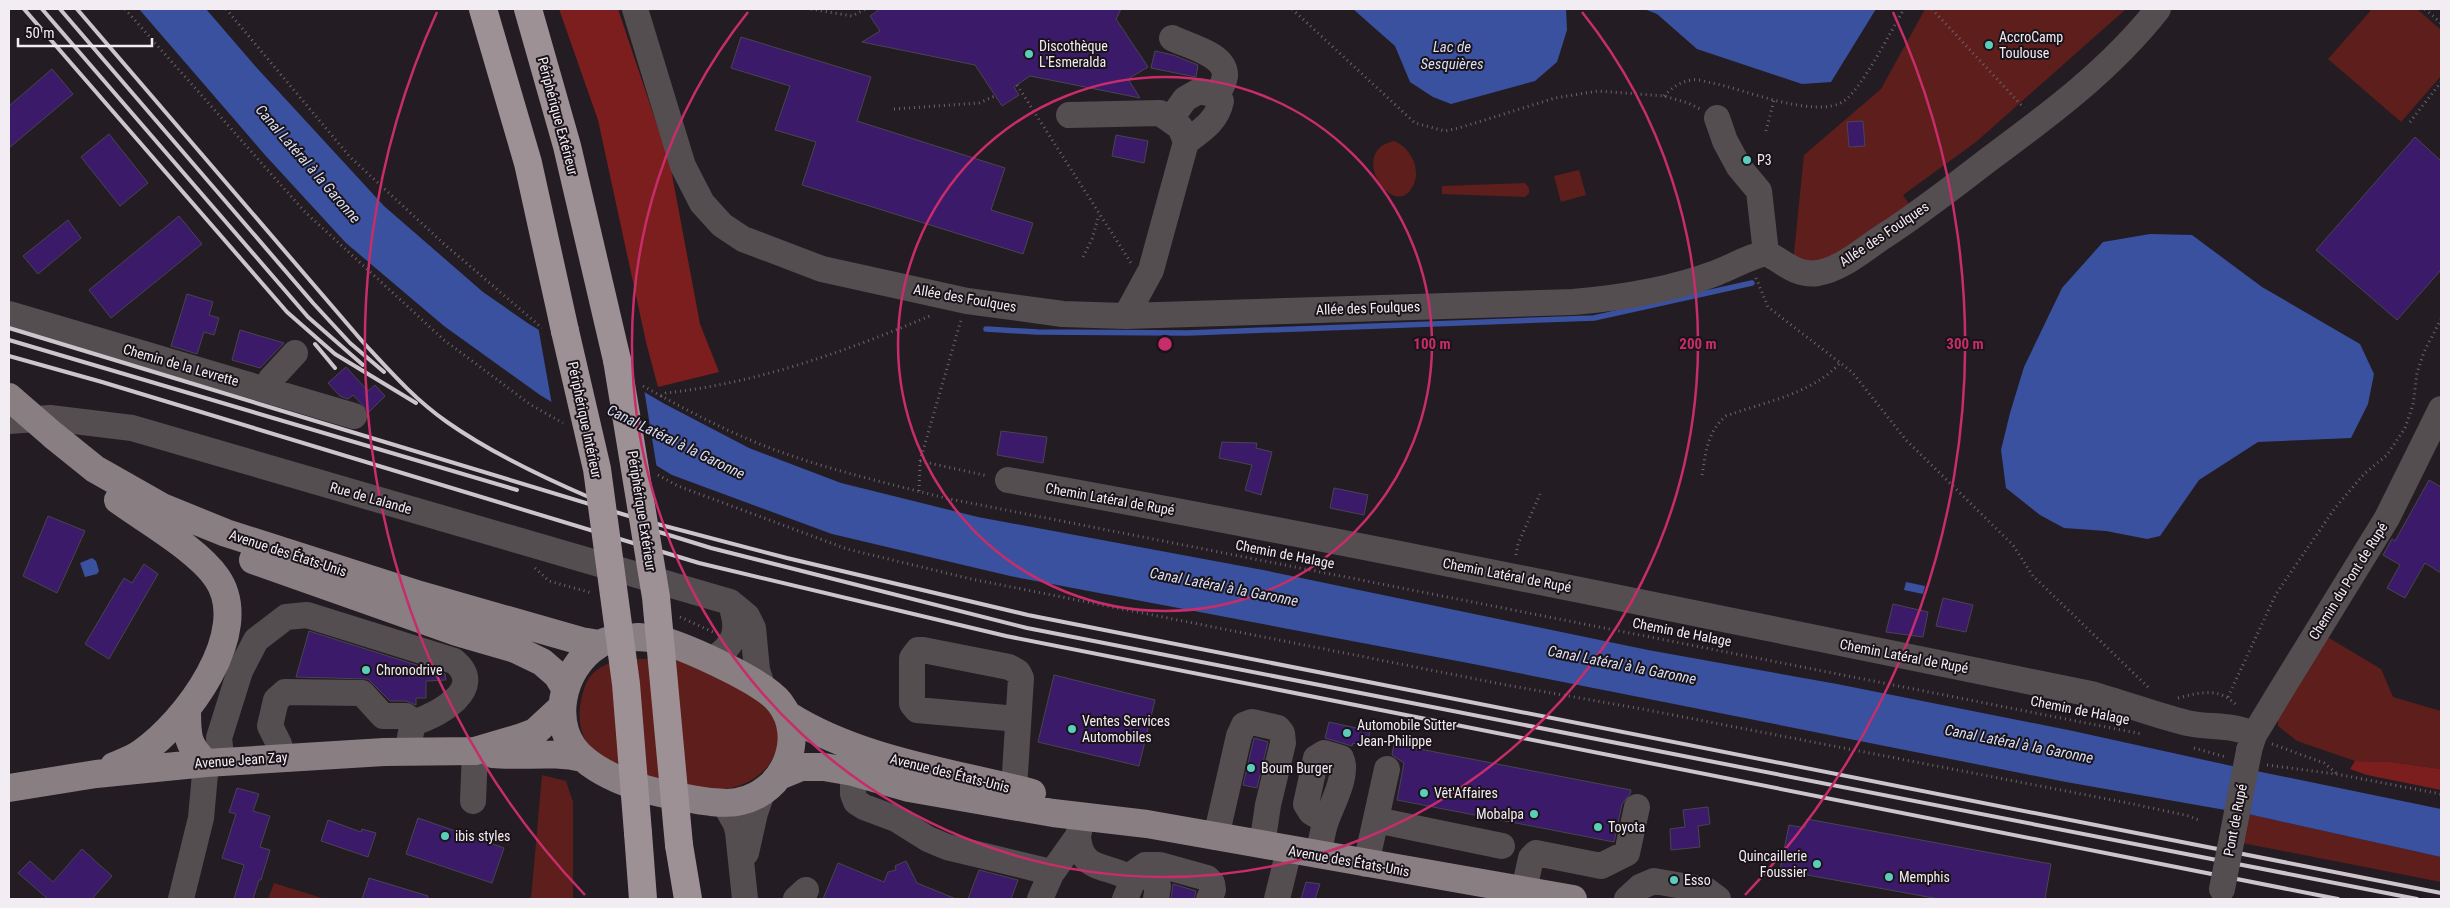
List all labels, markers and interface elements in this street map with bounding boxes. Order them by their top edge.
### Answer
scale bar [18,15,151,47]
text: 50 m [25,24,55,42]
place label: AccroCamp Toulouse [1999,29,2063,61]
place label: Discothèque L'Esmeralda [1039,38,1108,70]
water label: Lac de Sesquières [1420,38,1484,73]
marker: AccroCamp Toulouse [1983,39,1995,51]
marker: Discothèque L'Esmeralda [1023,48,1035,60]
street label: Périphérique Extérieur [535,55,581,177]
water label: Canal Latéral à la Garonne [252,101,364,227]
place label: P3 [1757,152,1772,168]
marker: P3 [1741,154,1753,166]
street label: Allée des Foulques [1836,198,1932,270]
street label: Allée des Foulques [912,281,1018,315]
street label: Allée des Foulques [1316,298,1420,318]
centre of rings [1156,335,1174,353]
text: 100 m [1413,335,1451,353]
text: 200 m [1679,335,1717,353]
text: 300 m [1946,335,1984,353]
street label: Chemin de la Levrette [121,341,241,389]
street label: Périphérique Intérieur [565,360,605,480]
water label: Canal Latéral à la Garonne [604,401,748,483]
street label: Périphérique Extérieur [625,450,659,572]
street label: Rue de Lalande [328,479,414,517]
street label: Chemin Latéral de Rupé [1044,480,1176,518]
street label: Chemin du Pont de Rupé [2305,519,2391,643]
street label: Avenue des États-Unis [227,525,349,580]
street label: Chemin de Halage [1234,537,1336,572]
street label: Chemin Latéral de Rupé [1441,555,1573,595]
water label: Canal Latéral à la Garonne [1148,564,1300,610]
street label: Chemin de Halage [1631,615,1733,650]
street label: Chemin Latéral de Rupé [1838,636,1970,676]
water label: Canal Latéral à la Garonne [1546,642,1698,688]
place label: Chronodrive [376,662,443,678]
marker: Chronodrive [360,664,372,676]
street label: Chemin de Halage [2029,693,2131,728]
place label: Ventes Services Automobiles [1082,713,1170,745]
place label: Automobile Sutter Jean-Philippe [1357,717,1457,749]
water label: Canal Latéral à la Garonne [1943,721,2095,767]
marker: Ventes Services Automobiles [1066,723,1078,735]
marker: Automobile Sutter Jean-Philippe [1341,727,1353,739]
street label: Avenue Jean Zay [194,749,288,771]
street label: Avenue des États-Unis [889,749,1012,796]
place label: Boum Burger [1261,760,1332,776]
marker: Boum Burger [1245,762,1257,774]
street label: Pont de Rupé [2220,782,2250,857]
place label: Vêt'Affaires [1434,785,1498,801]
marker: Vêt'Affaires [1418,787,1430,799]
place label: Mobalpa [1476,806,1524,822]
marker: Mobalpa [1528,808,1540,820]
place label: Toyota [1608,819,1645,835]
marker: Toyota [1592,821,1604,833]
place label: ibis styles [455,828,510,844]
marker: ibis styles [439,830,451,842]
street label: Avenue des États-Unis [1287,841,1411,880]
place label: Quincaillerie Foussier [1738,848,1807,880]
marker: Quincaillerie Foussier [1811,858,1823,870]
place label: Memphis [1899,869,1950,885]
marker: Memphis [1883,871,1895,883]
place label: Esso [1684,872,1711,888]
marker: Esso [1668,874,1680,886]

